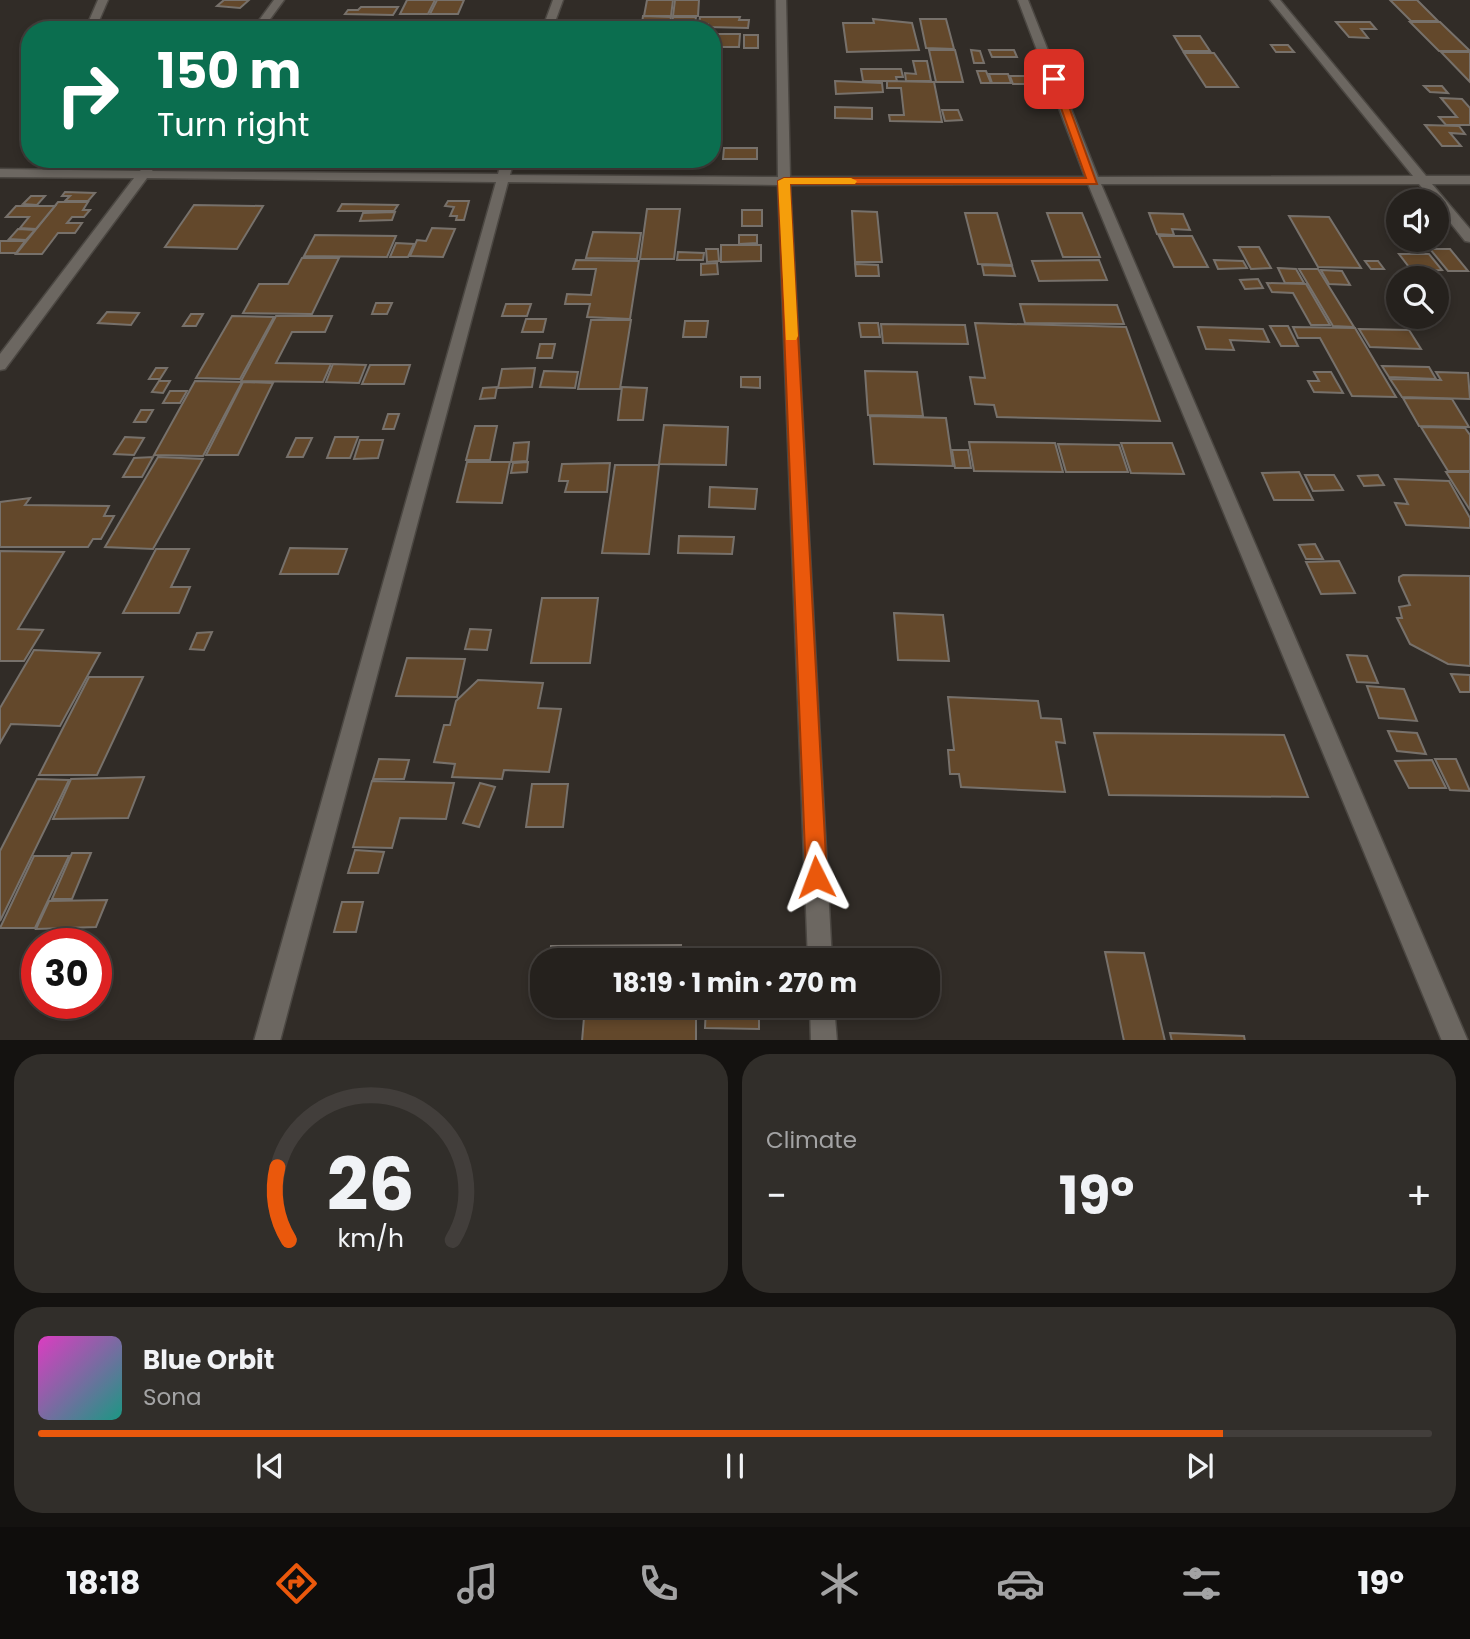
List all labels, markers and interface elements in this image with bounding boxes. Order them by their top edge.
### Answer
text: 150 m [157,37,302,105]
icon: right [42,49,133,140]
pin [1024,49,1084,109]
icon: arrive [1035,60,1073,98]
text: Turn right [157,102,309,147]
map controls [1386,189,1449,329]
button: sound [1386,189,1449,252]
button: search [1386,266,1449,329]
position arrow [779,840,853,914]
speed limit sign: 30 [21,928,112,1019]
text: 18:19 · 1 min · 270 m [613,965,857,1001]
text: Climate [766,1124,857,1156]
text: 26 [327,1134,415,1235]
text: 19° [1059,1159,1134,1232]
text: − [766,1169,787,1222]
text: + [1406,1169,1432,1222]
text: km/h [338,1220,404,1255]
text: Blue Orbit [143,1342,274,1378]
text: Sona [143,1381,202,1413]
icon: previous [251,1447,289,1485]
icon: pause [716,1447,754,1485]
icon: next [1181,1447,1219,1485]
icon: directions [272,1559,321,1608]
icon: music [453,1559,502,1608]
icon: phone [634,1559,683,1608]
icon: climate [815,1559,864,1608]
icon: car [996,1559,1045,1608]
icon: filters [1177,1559,1226,1608]
text: 18:18 [66,1560,141,1605]
text: 19° [1357,1560,1404,1605]

